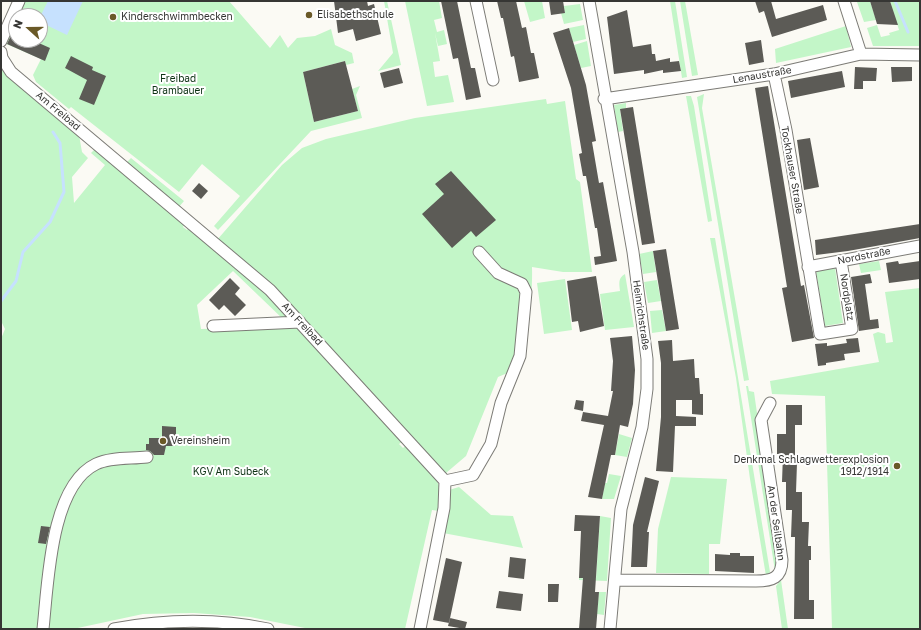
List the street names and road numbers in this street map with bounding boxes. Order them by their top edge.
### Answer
street label: Lenaustraße [732,64,792,86]
street label: Am Freibad [33,89,83,133]
street label: Tockhauser Straße [778,125,806,215]
street label: Nordstraße [836,245,892,267]
street label: Nordplatz [837,272,857,322]
street label: Heinrichstraße [630,279,652,351]
street label: Am Freibad [279,300,325,348]
street label: An der Seilbahn [765,485,787,561]

